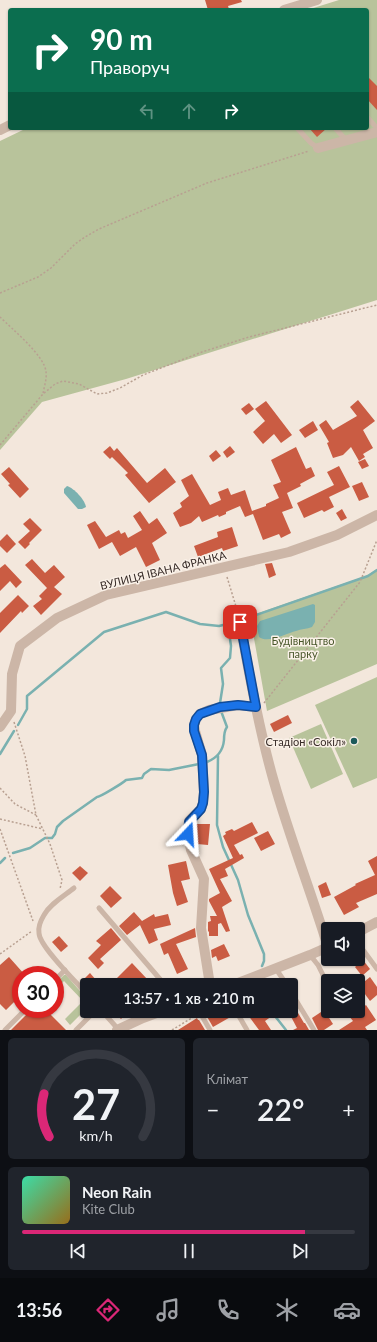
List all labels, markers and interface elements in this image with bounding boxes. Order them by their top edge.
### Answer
text: 90 m [90,22,153,56]
icon: right [24,24,76,76]
text: Праворуч [90,56,170,78]
icon: left [136,100,158,122]
icon: ahead [178,100,200,122]
icon: right [220,100,242,122]
street label: ВУЛИЦЯ ІВАНА ФРАНКА [98,548,228,592]
pin [223,605,257,639]
icon: arrive [229,611,251,633]
park label: Будівництво парку [272,634,334,660]
place label: Стадіон «Сокіл» [266,735,346,748]
marker: Стадіон «Сокіл» [349,736,359,746]
position arrow [167,813,209,855]
map controls [321,922,365,1018]
button: sound [321,922,365,966]
speed limit sign: 30 [12,966,64,1018]
button: layers [321,974,365,1018]
text: 13:57 · 1 хв · 210 m [123,989,255,1007]
text: Клімат [207,1071,248,1087]
text: 27 [72,1078,120,1128]
text: 22° [257,1091,304,1127]
text: − [207,1096,219,1123]
text: + [342,1096,355,1123]
text: km/h [80,1126,113,1143]
text: Neon Rain [82,1183,151,1201]
text: Kite Club [82,1201,135,1217]
icon: previous [67,1240,89,1262]
icon: pause [178,1240,200,1262]
icon: next [289,1240,311,1262]
icon: directions [94,1296,122,1324]
icon: music [154,1296,182,1324]
icon: phone [214,1296,242,1324]
icon: climate [273,1296,301,1324]
icon: car [333,1296,361,1324]
text: 13:56 [16,1299,62,1321]

